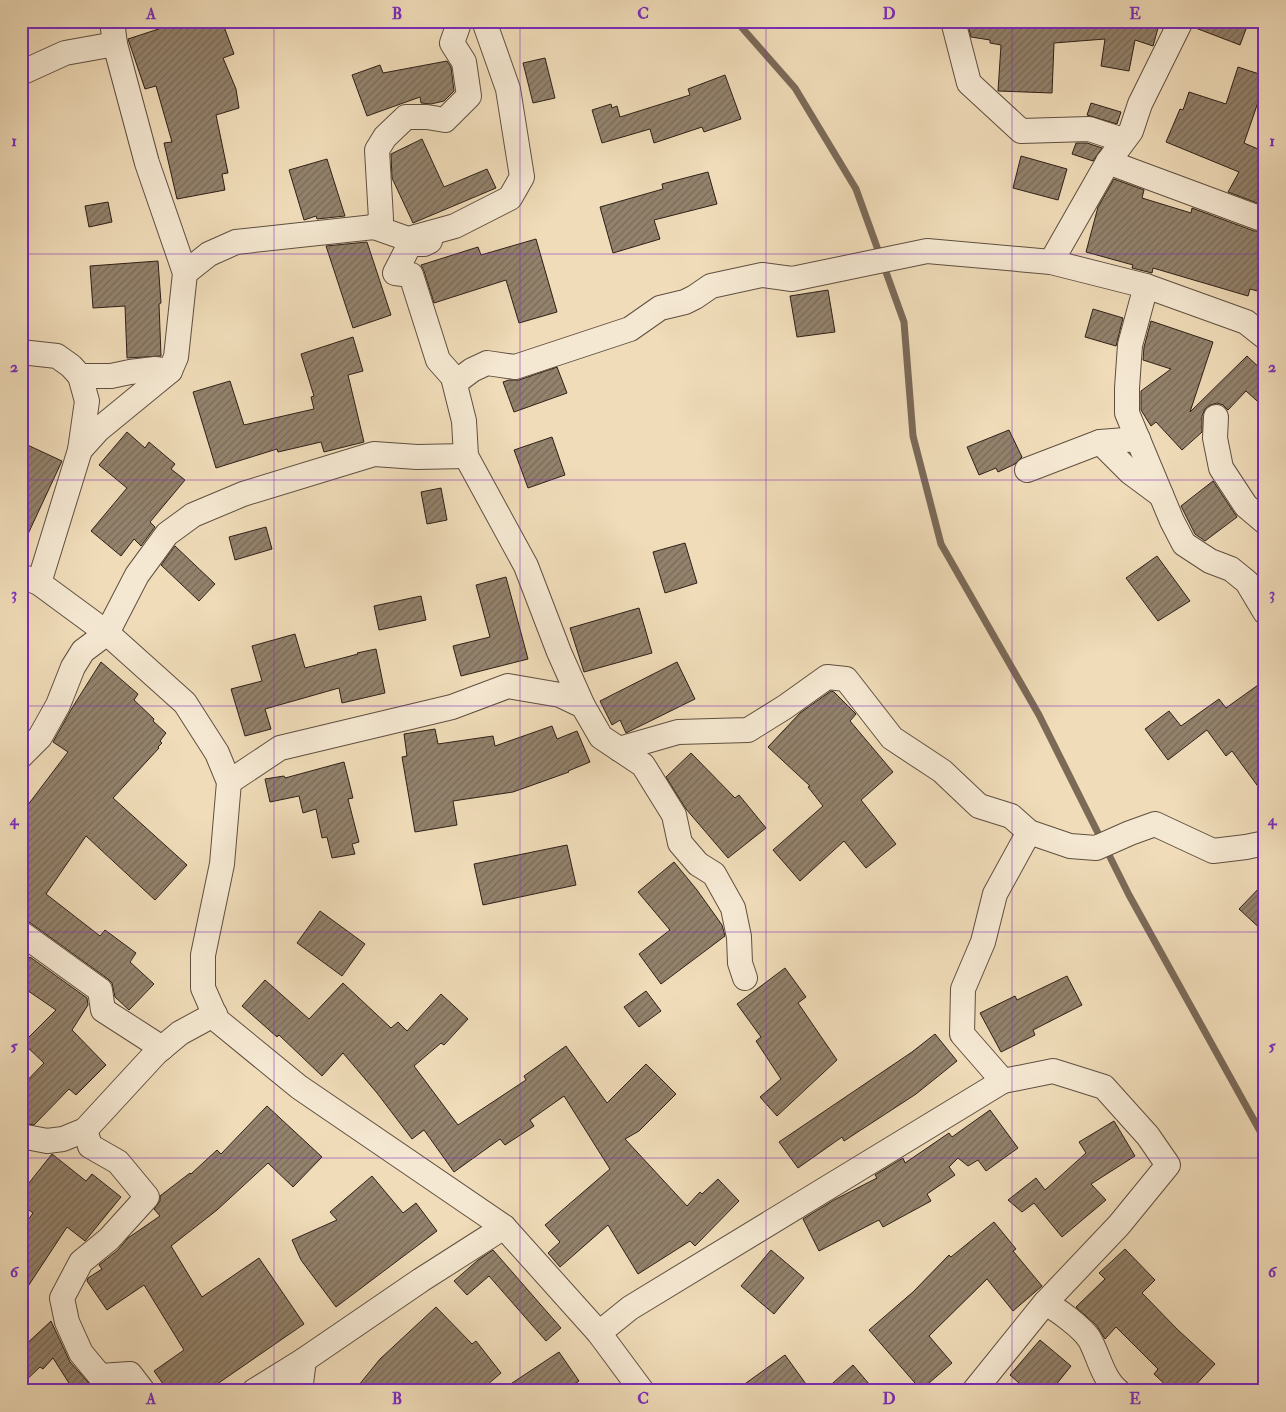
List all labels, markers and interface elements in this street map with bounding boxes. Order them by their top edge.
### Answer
text: A [145,4,157,24]
text: B [392,4,402,24]
text: C [637,4,649,24]
text: D [882,4,896,24]
text: E [1129,4,1141,24]
text: 1 [11,131,17,151]
text: 1 [1269,131,1275,151]
text: 2 [10,357,18,377]
text: 2 [1268,357,1276,377]
text: 3 [11,584,17,604]
text: 3 [1269,584,1275,604]
text: 4 [9,810,20,830]
text: 4 [1267,810,1278,830]
text: 5 [10,1036,18,1056]
text: 5 [1268,1036,1276,1056]
text: 6 [10,1262,20,1282]
text: 6 [1268,1262,1278,1282]
text: A [145,1389,157,1409]
text: B [392,1389,402,1409]
text: C [637,1389,649,1409]
text: D [882,1389,896,1409]
text: E [1129,1389,1141,1409]

